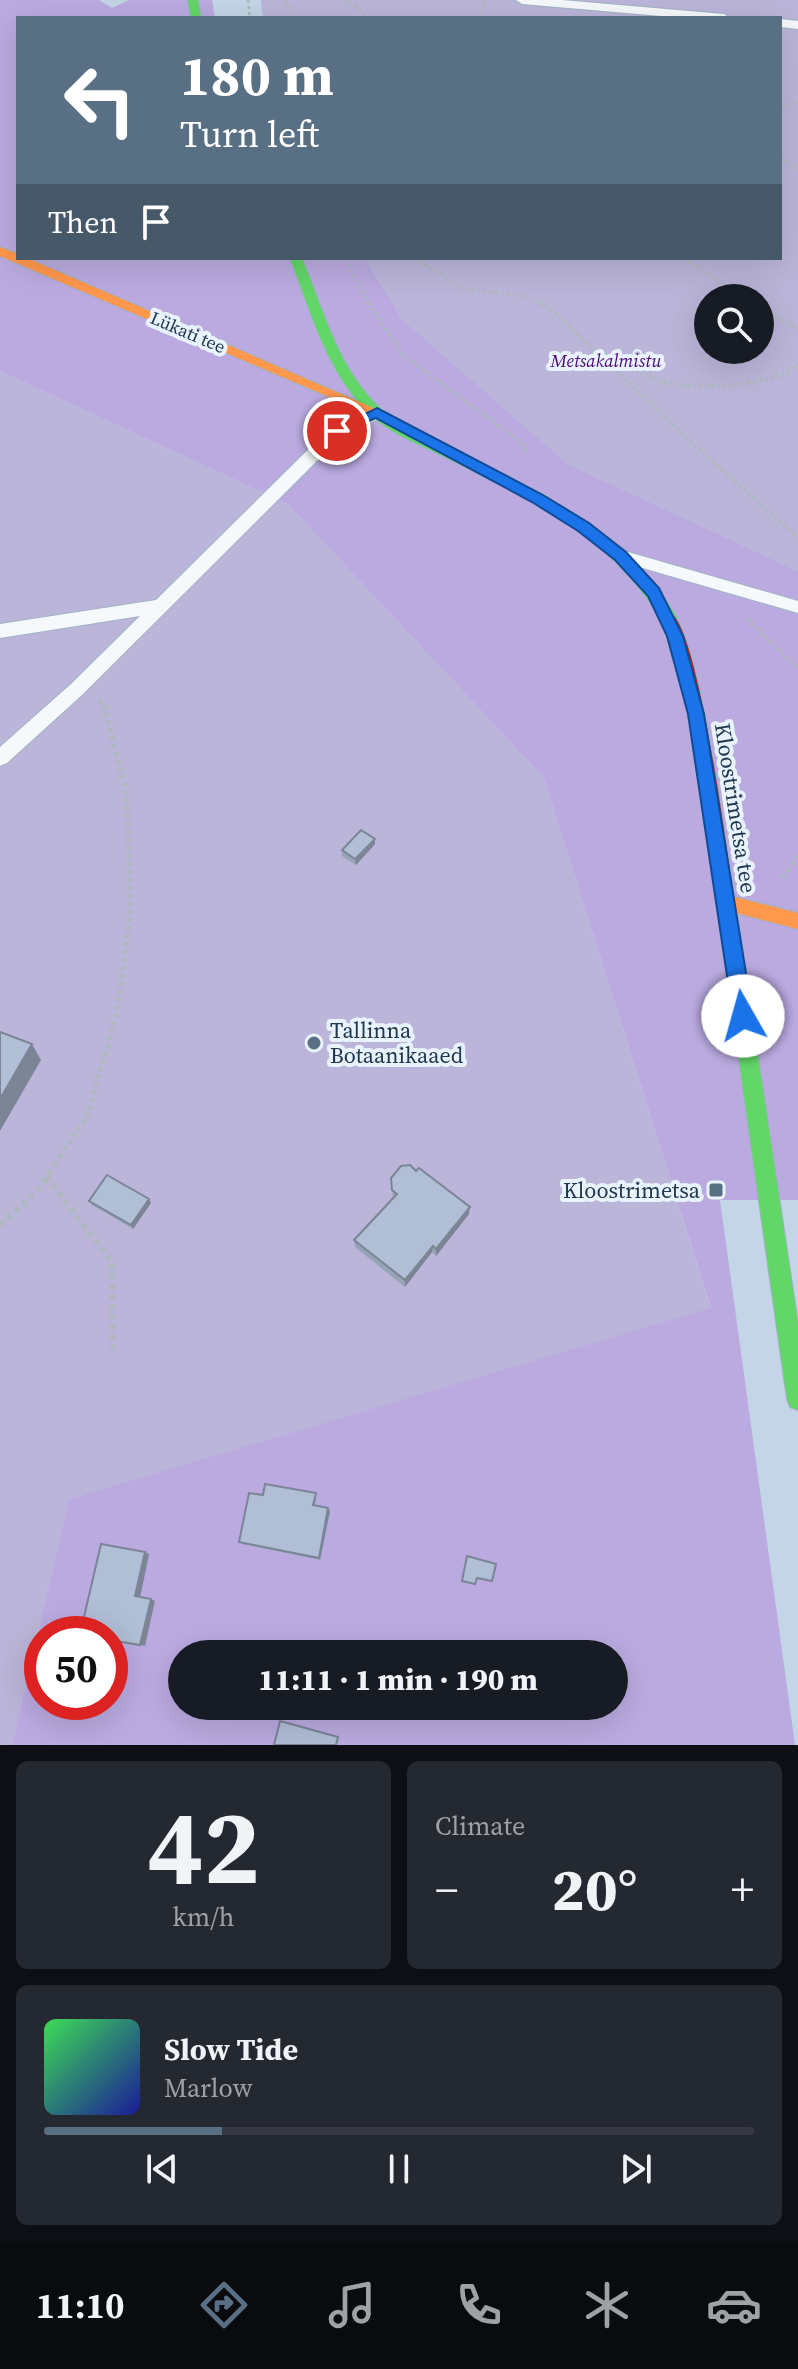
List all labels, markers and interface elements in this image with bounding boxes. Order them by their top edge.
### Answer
text: 180 m [180,37,334,114]
icon: left [48,48,152,152]
text: Turn left [180,110,319,159]
icon: arrive [134,200,178,244]
text: Then [48,202,118,243]
map controls [694,284,774,364]
button: search [694,284,774,364]
street label: Lükati tee [147,305,229,359]
park label: Metsakalmistu [549,348,662,373]
pin [303,397,371,465]
icon: arrive [315,409,359,453]
street label: Kloostrimetsa tee [708,721,764,895]
position arrow [701,974,785,1058]
place label: Tallinna Botaanikaaed [330,1015,464,1070]
marker: Tallinna Botaanikaaed [305,1034,323,1052]
place label: Kloostrimetsa [563,1175,701,1205]
marker: Kloostrimetsa [707,1181,725,1199]
speed limit sign: 50 [24,1616,128,1720]
text: 11:11 · 1 min · 190 m [258,1659,538,1700]
text: 42 [147,1775,260,1918]
text: Climate [435,1808,525,1844]
text: 20° [552,1848,637,1930]
text: − [435,1859,458,1920]
text: + [731,1859,754,1920]
text: km/h [173,1899,234,1935]
text: Slow Tide [164,2029,298,2070]
text: Marlow [164,2070,253,2106]
icon: previous [140,2147,184,2191]
icon: pause [377,2147,421,2191]
icon: next [614,2147,658,2191]
icon: directions [196,2277,252,2333]
icon: music [324,2277,380,2333]
icon: phone [451,2277,507,2333]
icon: climate [579,2277,635,2333]
icon: car [706,2277,762,2333]
text: 11:10 [36,2281,125,2330]

